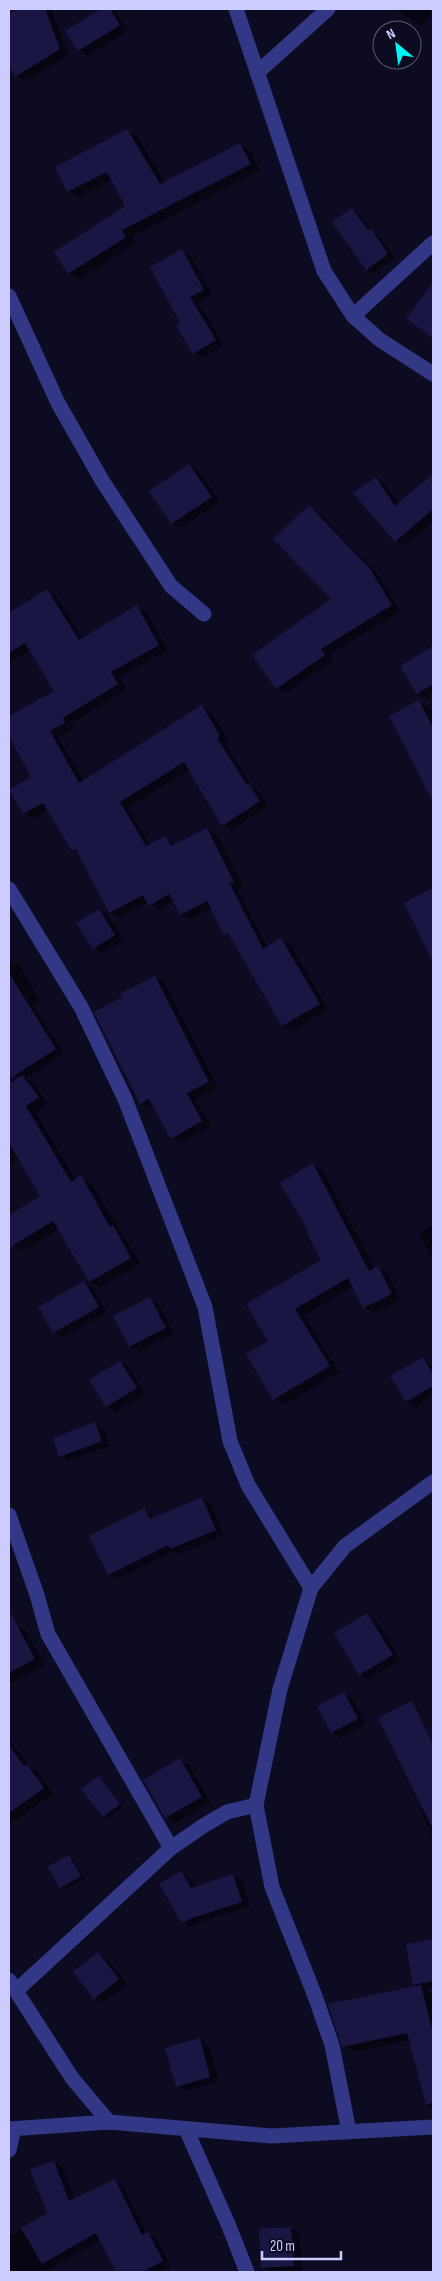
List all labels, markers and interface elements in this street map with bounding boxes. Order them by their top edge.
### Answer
north arrow [372,20,422,70]
text: N [384,25,398,43]
scale bar [262,2228,341,2260]
text: 20 m [270,2237,295,2256]

